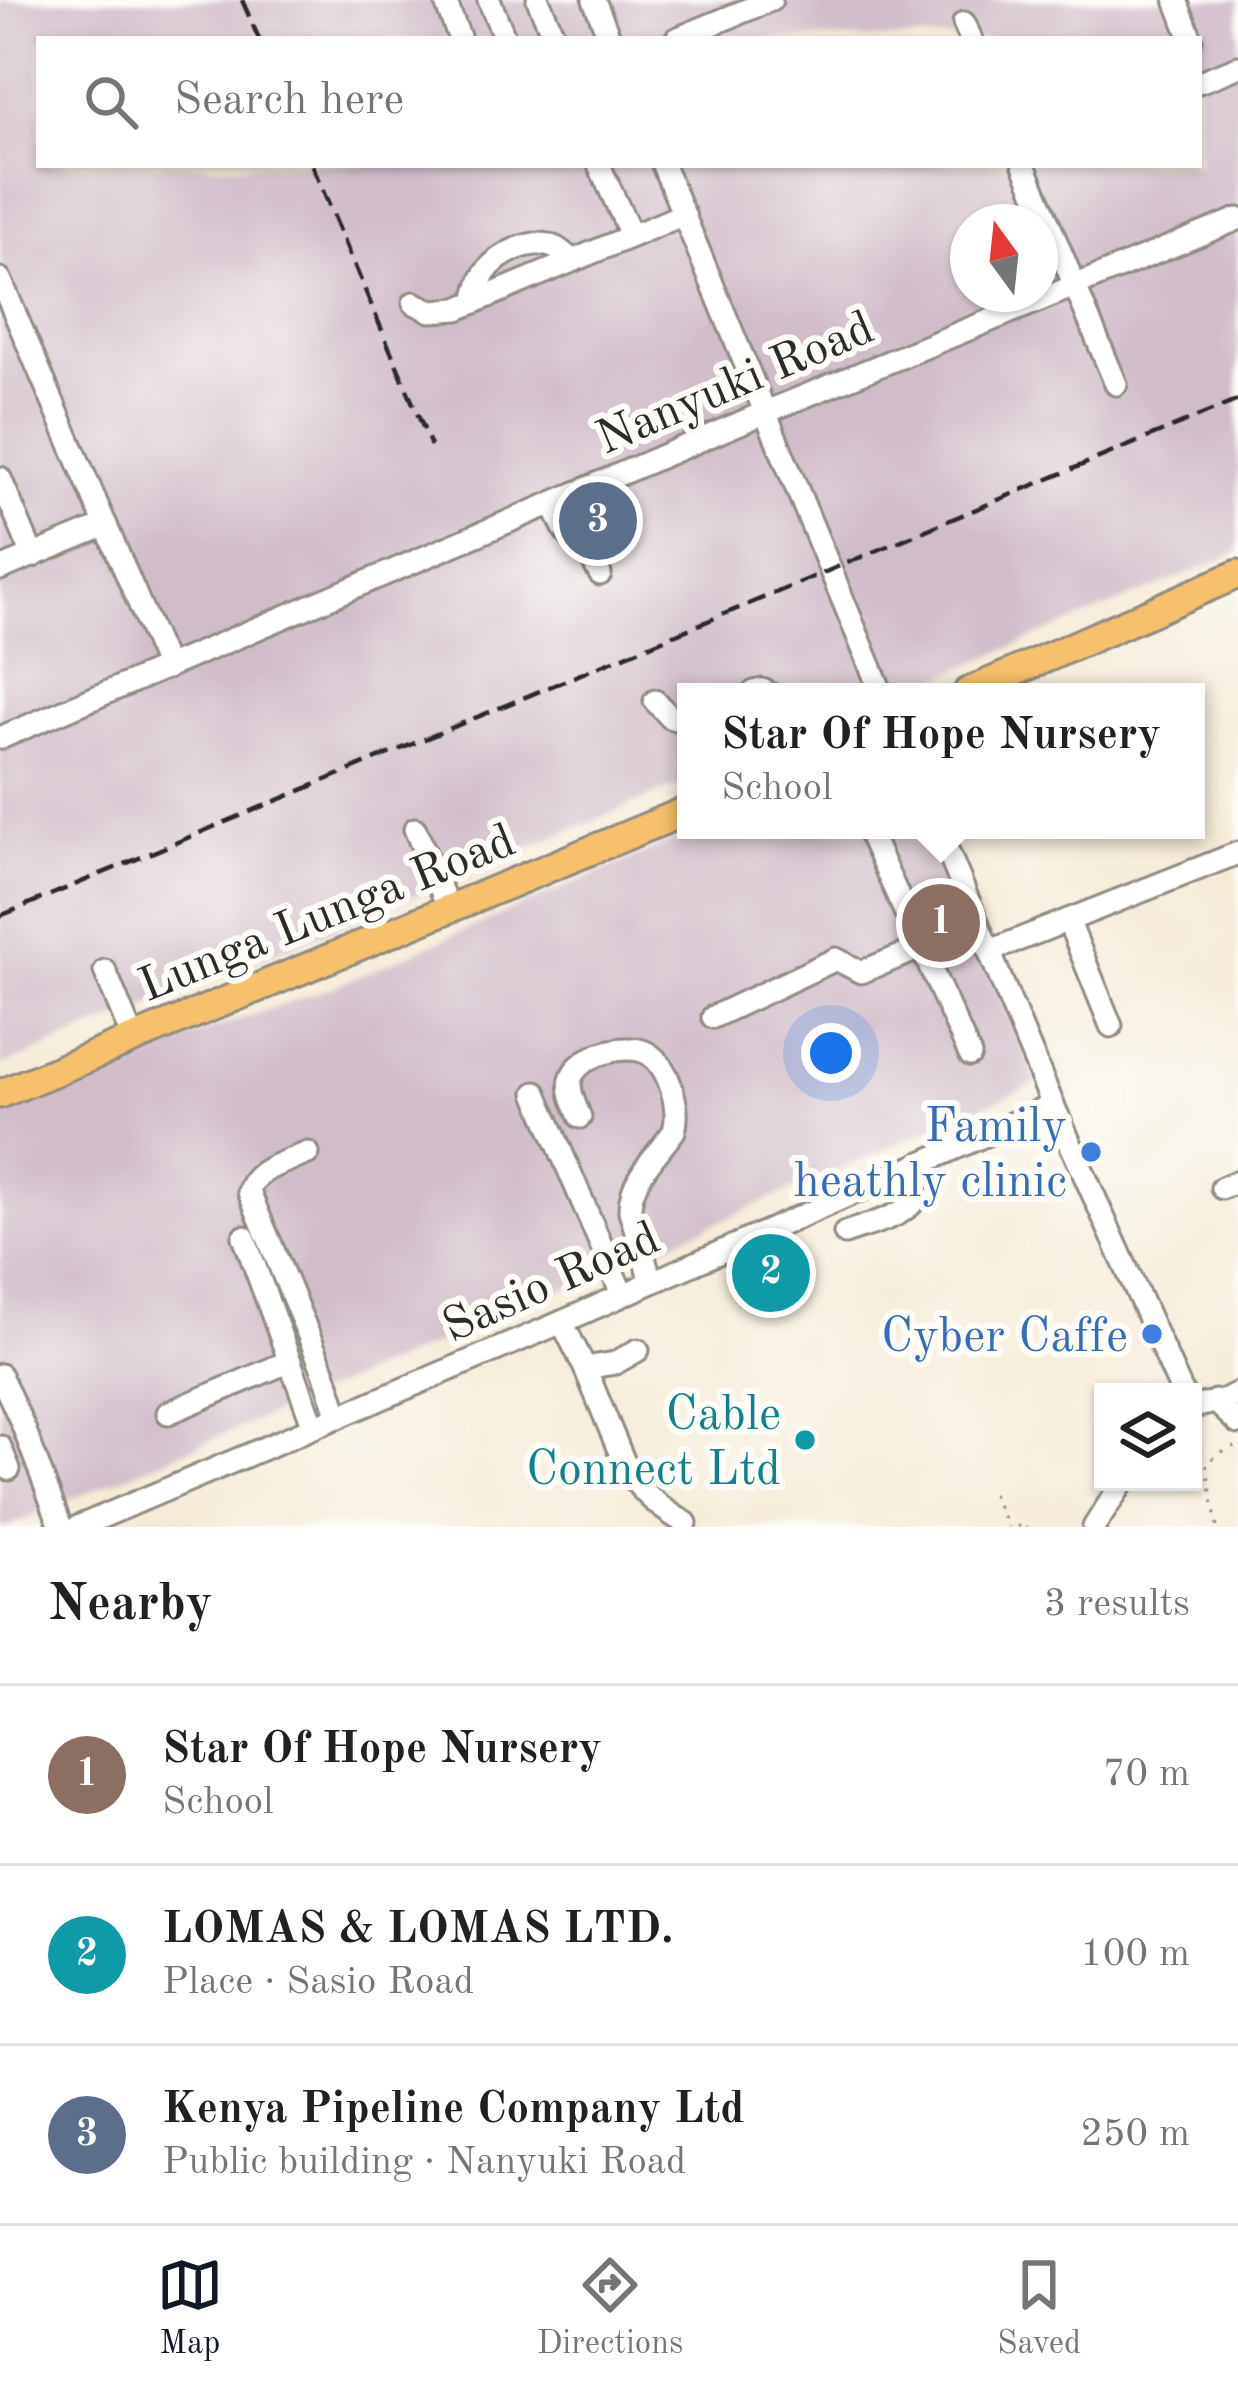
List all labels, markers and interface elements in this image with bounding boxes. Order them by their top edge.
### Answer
search box [36,36,1202,168]
icon: search [78,69,144,135]
text: Search here [174,79,404,124]
north arrow [950,204,1058,312]
street label: Nanyuki Road [590,305,881,465]
pin: 3 [559,476,637,566]
popup [677,683,1205,839]
text: Star Of Hope Nursery [721,714,1161,759]
text: School [721,769,833,808]
street label: Lunga Lunga Road [133,817,522,1012]
pin: 1 [902,878,980,968]
your location [801,1023,861,1083]
place label: Family heathly clinic [794,1104,1067,1207]
marker: Family heathly clinic [1078,1139,1104,1165]
street label: Sasio Road [436,1215,667,1353]
pin: 2 [732,1228,810,1318]
place label: Cyber Caffe [881,1314,1128,1362]
marker: Cyber Caffe [1139,1321,1165,1347]
map controls [1094,1383,1202,1491]
button: layers [1094,1383,1202,1491]
place label: Cable Connect Ltd [526,1392,781,1495]
marker: Cable Connect Ltd [792,1427,818,1453]
text: Nearby [48,1580,213,1631]
text: 3 results [1044,1585,1190,1624]
text: Star Of Hope Nursery [162,1728,602,1773]
text: 1 [76,1755,98,1794]
text: 70 m [1103,1755,1190,1794]
text: School [162,1783,274,1822]
text: LOMAS & LOMAS LTD. [162,1908,674,1953]
text: 2 [76,1935,98,1974]
text: 100 m [1080,1935,1190,1974]
text: Place · Sasio Road [162,1963,474,2002]
text: Kenya Pipeline Company Ltd [162,2088,745,2133]
text: 3 [76,2115,98,2154]
text: 250 m [1080,2115,1190,2154]
text: Public building · Nanyuki Road [162,2143,686,2182]
tab: Map [157,2252,223,2365]
tab: Directions [537,2252,683,2365]
tab: Saved [997,2252,1081,2365]

